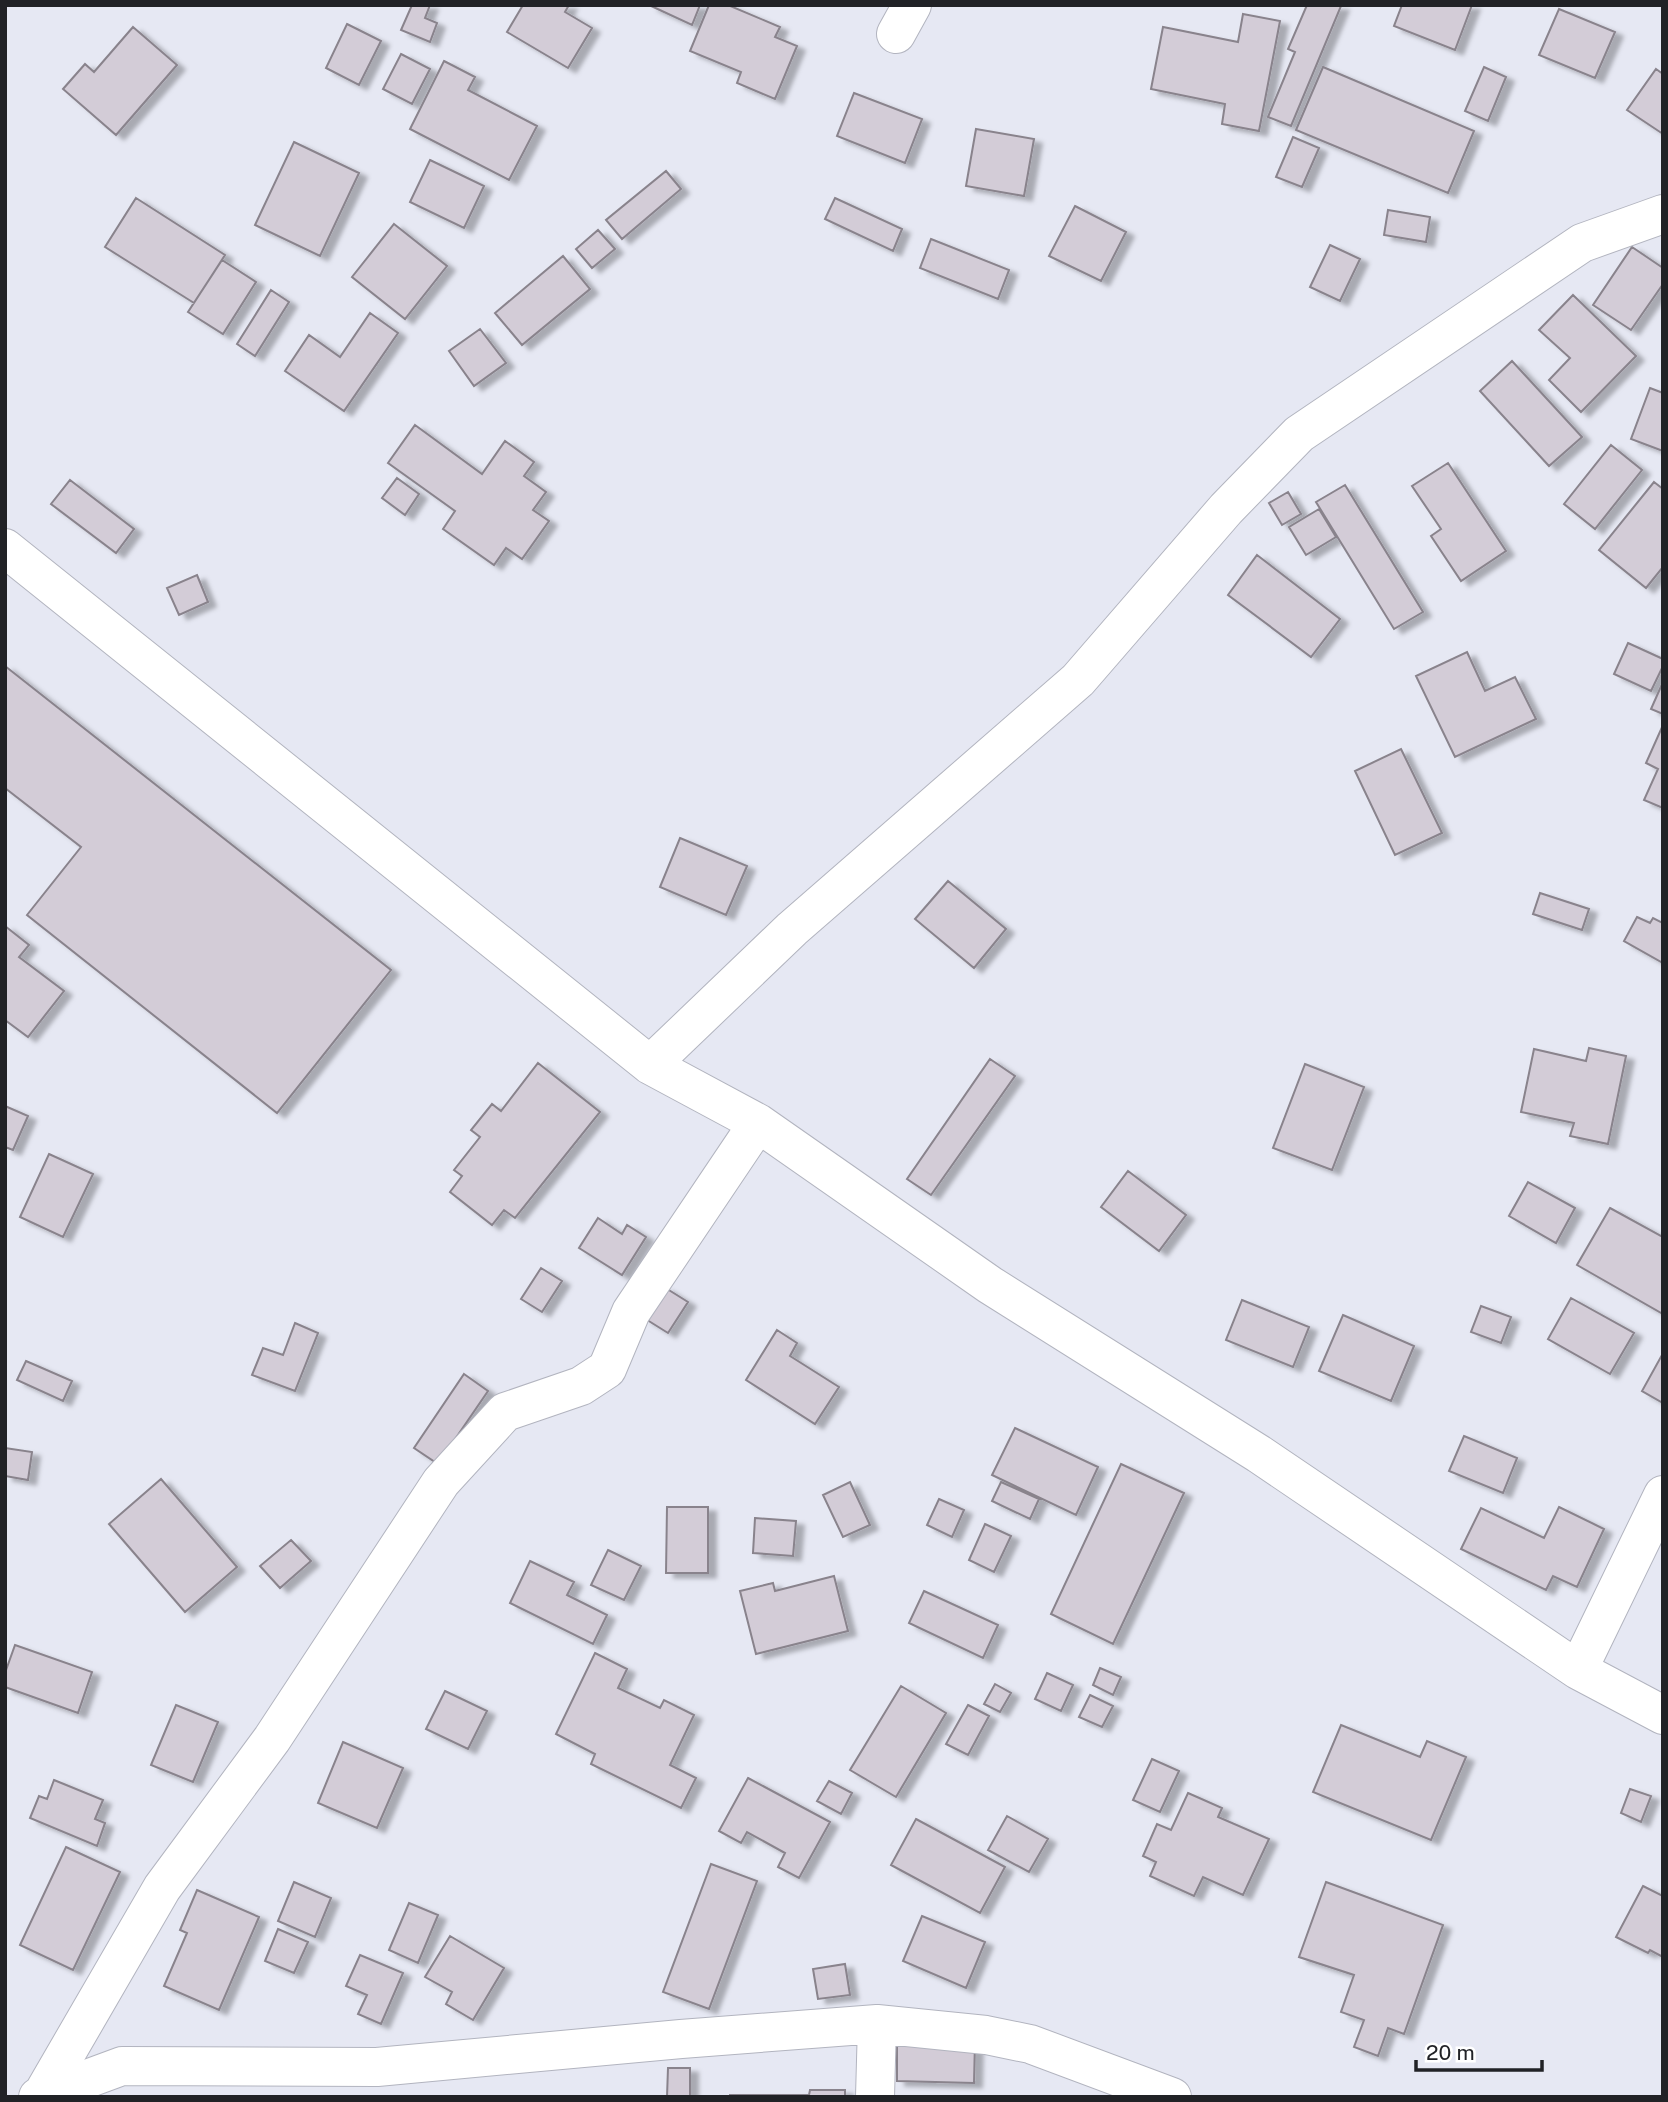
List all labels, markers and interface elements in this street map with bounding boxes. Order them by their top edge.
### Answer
scale bar [1416,2028,1542,2072]
text: 20 m [1426,2040,1475,2065]

